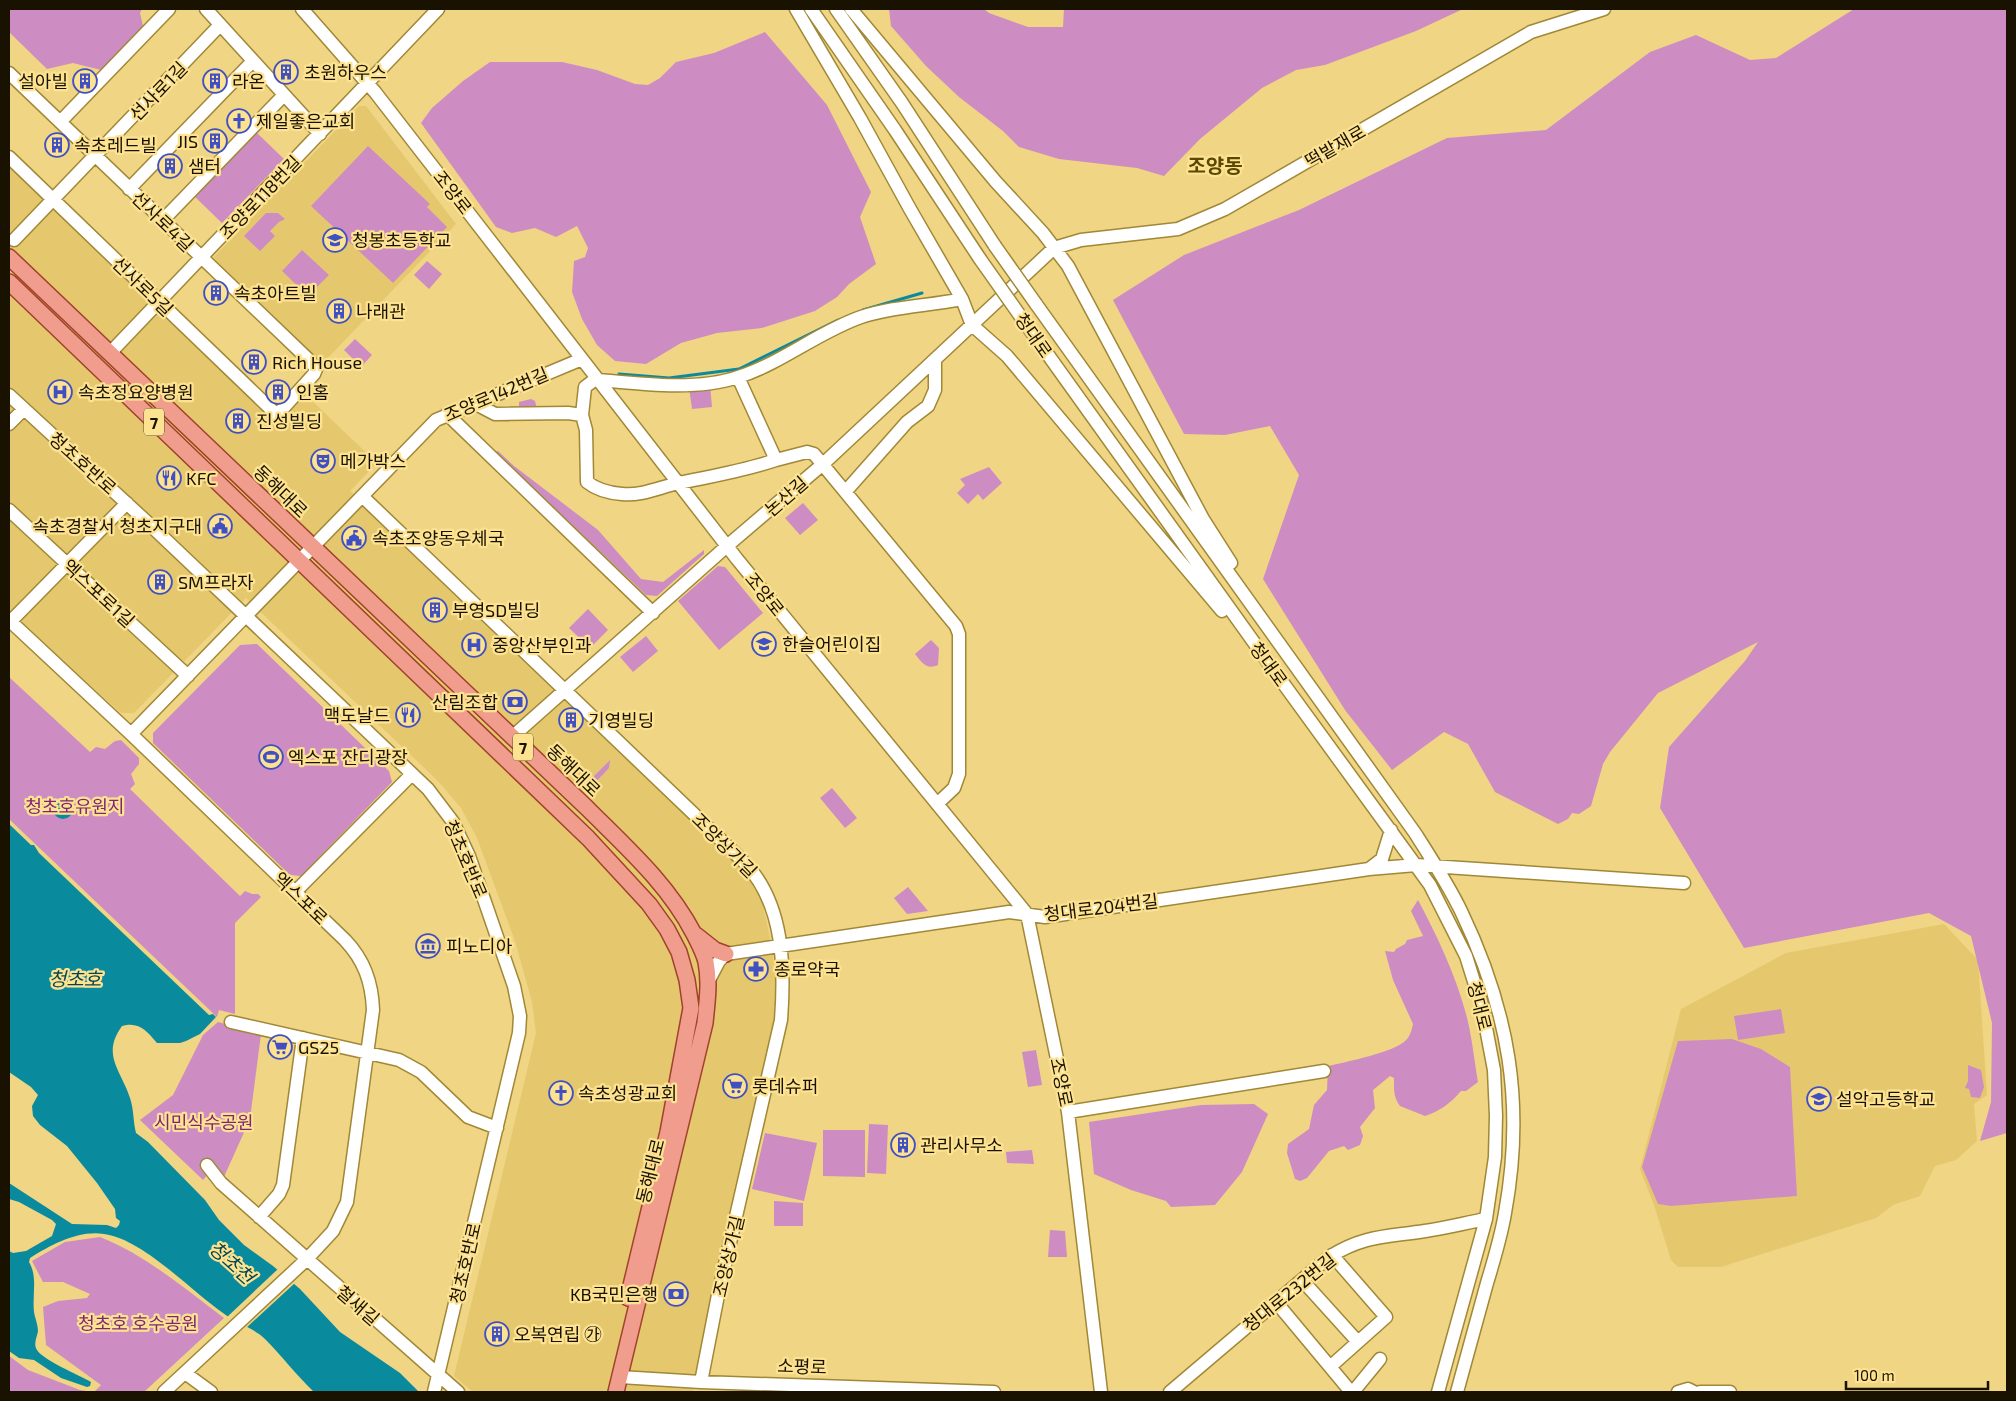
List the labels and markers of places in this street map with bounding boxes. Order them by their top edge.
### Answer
building icon: 초원하우스 [273,59,299,85]
place label: 초원하우스 [304,61,387,83]
building icon: 설아빌 [72,68,98,94]
building icon: 라온 [202,68,228,94]
place label: 설아빌 [18,70,68,92]
place label: 라온 [232,70,265,92]
church icon: 제일좋은교회 [226,108,252,134]
place label: 제일좋은교회 [256,110,355,132]
building icon: JIS [202,128,228,154]
place label: JIS [177,130,198,152]
building icon: 속초레드빌 [44,132,70,158]
place label: 속초레드빌 [74,134,157,156]
building icon: 샘터 [157,153,183,179]
place label: 샘터 [188,155,221,177]
school or university icon: 청봉초등학교 [322,227,348,253]
place label: 청봉초등학교 [352,229,451,251]
building icon: 속초아트빌 [203,280,229,306]
place label: 속초아트빌 [234,282,317,304]
building icon: 나래관 [326,298,352,324]
place label: 나래관 [356,300,406,322]
building icon: Rich House [241,349,267,375]
place label: Rich House [272,351,362,373]
hospital icon: 속초정요양병원 [47,379,73,405]
building icon: 인홈 [265,379,291,405]
place label: 속초정요양병원 [78,381,194,403]
place label: 인홈 [296,381,329,403]
building icon: 진성빌딩 [225,408,251,434]
place label: 진성빌딩 [256,410,322,432]
theatre icon: 메가박스 [310,448,336,474]
place label: 메가박스 [340,450,406,472]
restaurant icon: KFC [156,465,182,491]
place label: KFC [186,467,216,489]
public building icon: 속초경찰서 청초지구대 [207,513,233,539]
place label: 속초경찰서 청초지구대 [32,515,202,537]
public building icon: 속초조양동우체국 [341,525,367,551]
place label: 속초조양동우체국 [372,527,504,549]
building icon: SM프라자 [147,569,173,595]
place label: SM프라자 [178,571,254,593]
building icon: 부영SD빌딩 [422,597,448,623]
place label: 부영SD빌딩 [452,599,540,621]
school or university icon: 한슬어린이집 [751,631,777,657]
hospital icon: 중앙산부인과 [461,632,487,658]
place label: 한슬어린이집 [782,633,881,655]
place label: 중앙산부인과 [492,634,592,656]
bank icon: 산림조합 [502,689,528,715]
place label: 산림조합 [432,691,498,713]
restaurant icon: 맥도날드 [395,702,421,728]
place label: 맥도날드 [324,704,390,726]
building icon: 기영빌딩 [558,707,584,733]
place label: 기영빌딩 [588,709,654,731]
sports icon: 엑스포 잔디광장 [258,744,284,770]
place label: 엑스포 잔디광장 [288,746,408,768]
museum icon: 피노디아 [415,933,441,959]
place label: 피노디아 [446,935,513,957]
pharmacy icon: 종로약국 [743,956,769,982]
place label: 종로약국 [774,958,840,980]
supermarket icon: GS25 [267,1034,293,1060]
place label: GS25 [298,1036,339,1058]
supermarket icon: 롯데슈퍼 [722,1073,748,1099]
place label: 롯데슈퍼 [752,1075,818,1097]
church icon: 속초성광교회 [548,1080,574,1106]
place label: 속초성광교회 [578,1082,677,1104]
school or university icon: 설악고등학교 [1806,1086,1832,1112]
place label: 설악고등학교 [1836,1088,1935,1110]
building icon: 관리사무소 [890,1132,916,1158]
place label: 관리사무소 [920,1134,1003,1156]
bank icon: KB국민은행 [663,1281,689,1307]
place label: KB국민은행 [570,1283,658,1305]
building icon: 오복연립 ㉮ [484,1321,510,1347]
place label: 오복연립 ㉮ [514,1323,602,1345]

